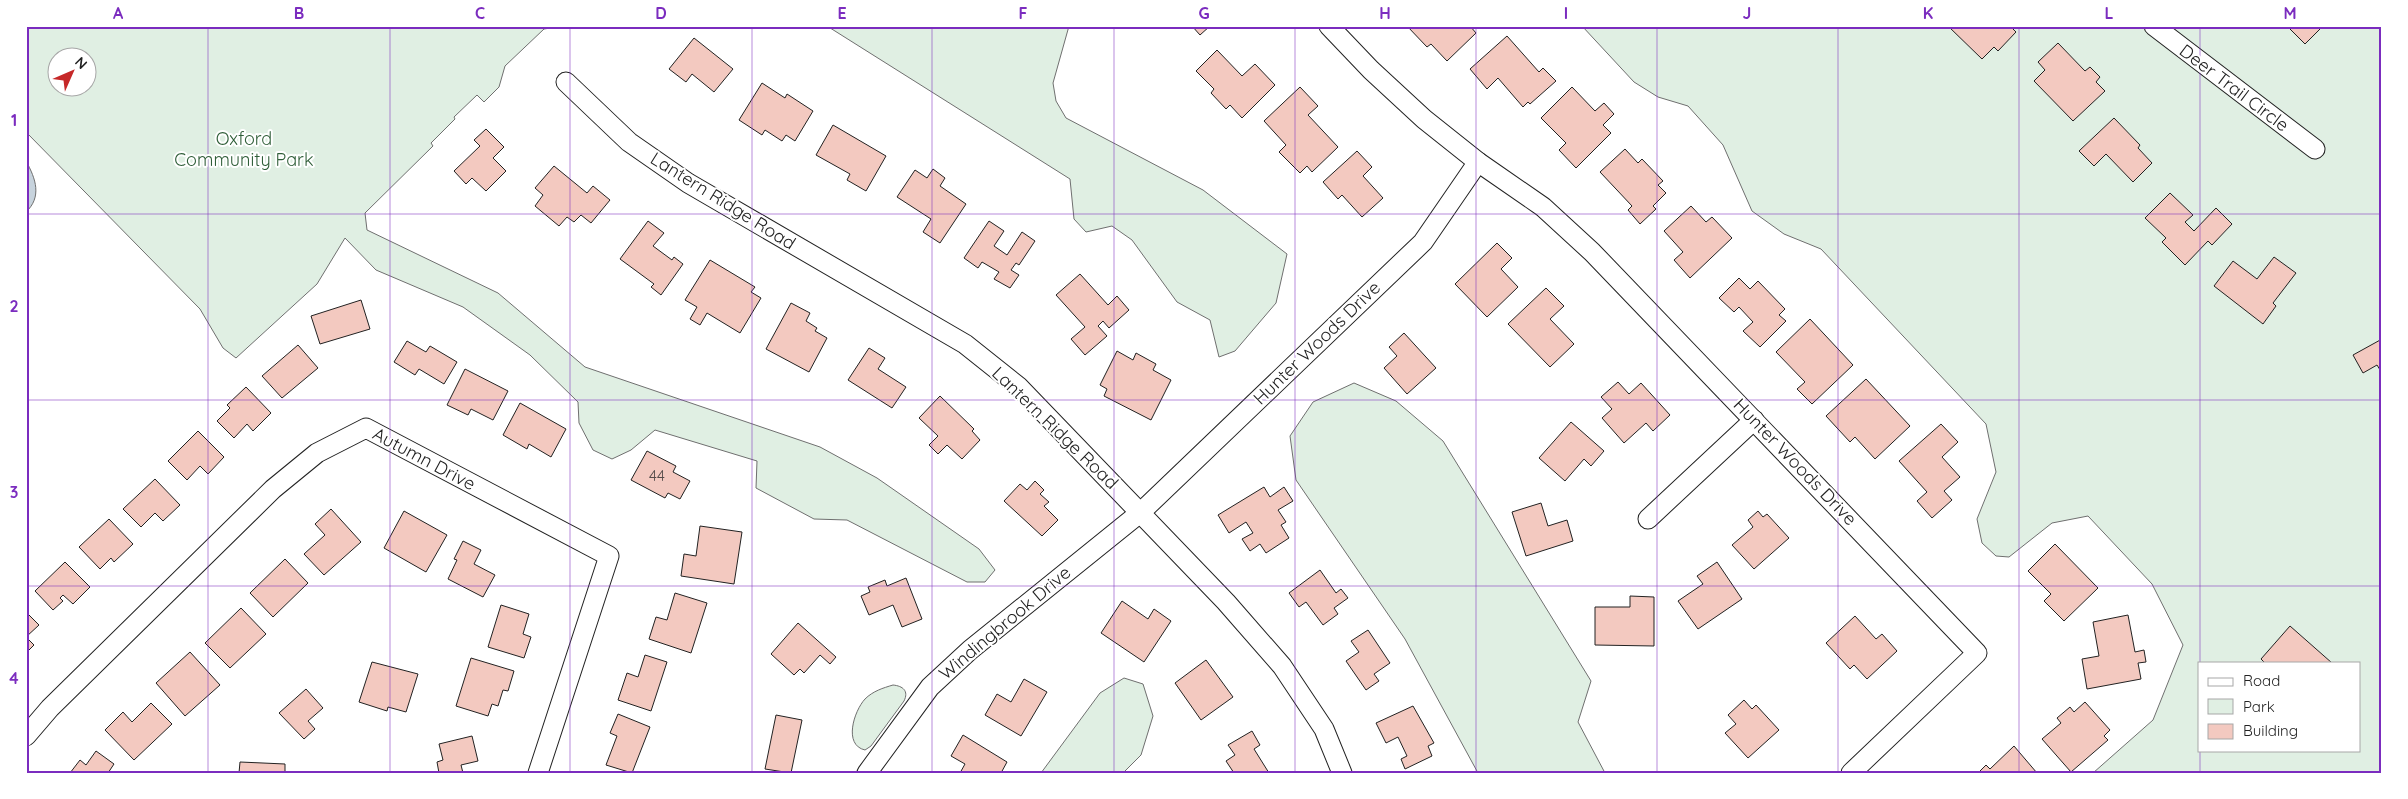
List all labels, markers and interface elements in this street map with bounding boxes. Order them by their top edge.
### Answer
text: A [113,3,124,23]
text: B [294,3,304,23]
text: C [475,3,485,23]
text: D [655,3,667,23]
text: E [837,3,847,23]
text: F [1019,3,1028,23]
text: G [1198,3,1210,23]
text: H [1379,3,1391,23]
text: I [1564,3,1568,23]
text: J [1743,3,1751,23]
text: K [1923,3,1933,23]
text: L [2105,3,2114,23]
text: M [2283,3,2297,23]
street label: Deer Trail Circle [2175,39,2294,136]
north arrow [48,48,98,98]
text: N [71,53,91,73]
text: 1 [11,110,17,130]
park label: Oxford Community Park [174,127,314,171]
street label: Lantern Ridge Road [646,147,800,255]
street label: Hunter Woods Drive [1248,276,1385,409]
text: 2 [9,296,19,316]
street label: Lantern Ridge Road [987,361,1123,494]
street label: Hunter Woods Drive [1729,393,1862,530]
street label: Autumn Drive [369,422,480,495]
house number: 44 [649,466,665,485]
text: 3 [10,482,18,502]
street label: Windingbrook Drive [934,561,1075,684]
legend [2198,662,2360,752]
text: 4 [9,668,19,688]
text: Road [2243,671,2280,690]
text: Park [2243,697,2275,716]
text: Building [2243,721,2298,740]

